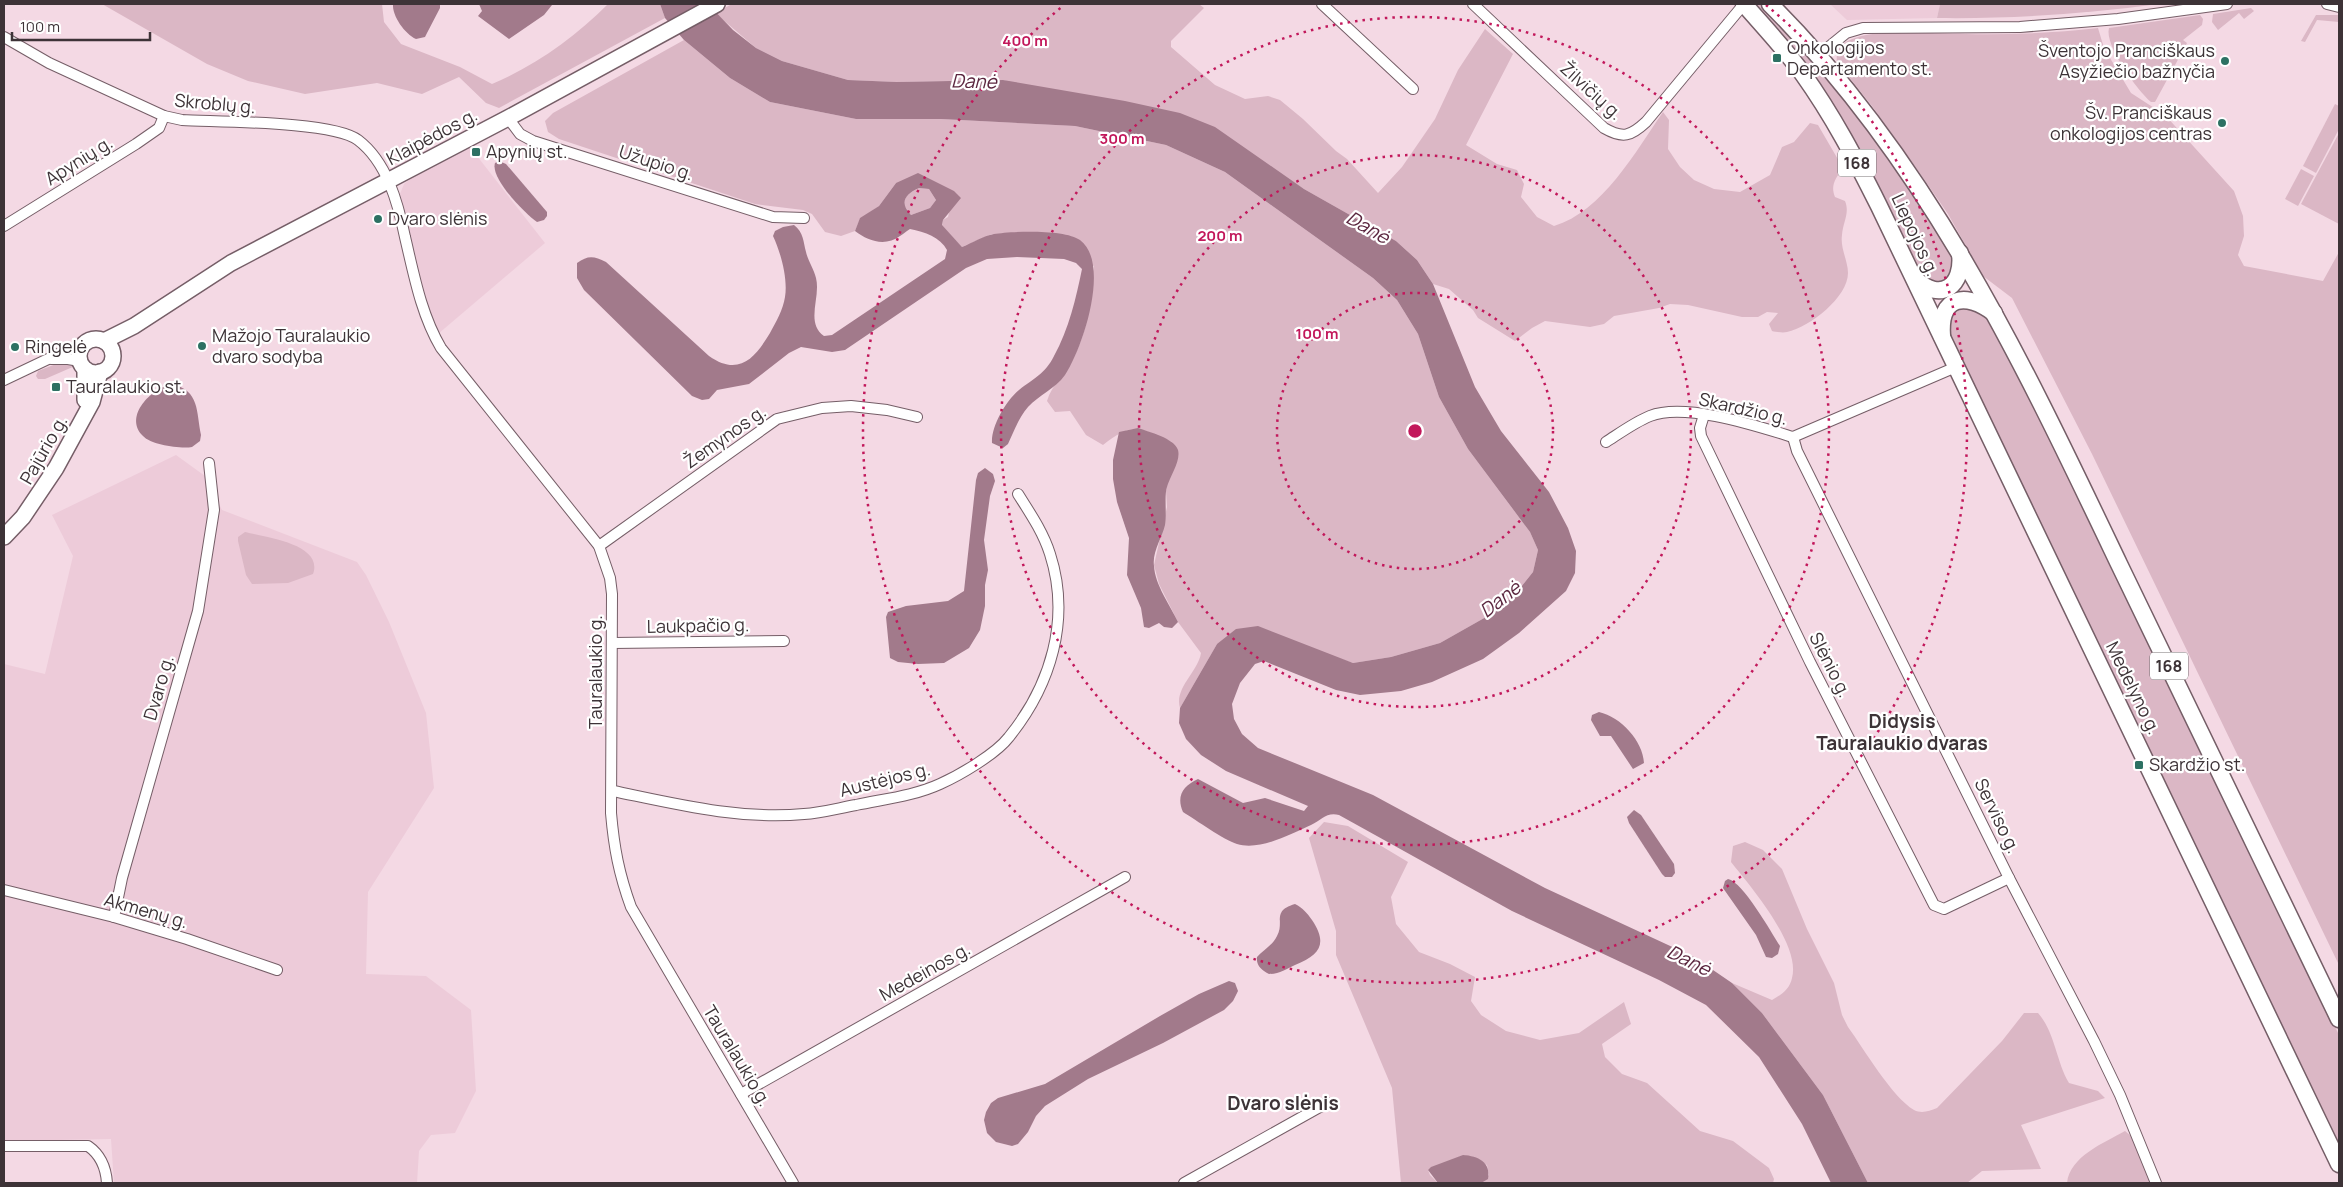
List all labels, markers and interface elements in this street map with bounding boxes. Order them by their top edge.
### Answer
scale bar [12,10,150,42]
text: 100 m [20,16,60,37]
text: 400 m [1002,30,1048,51]
place label: Onkologijos Departamento st. [1787,35,1932,80]
place label: Šventojo Pranciškaus Asyžiečio bažnyčia [2038,38,2215,83]
marker: Onkologijos Departamento st. [1771,52,1783,64]
marker: Šventojo Pranciškaus Asyžiečio bažnyčia [2219,55,2231,67]
street label: Žilvičių g. [1555,56,1628,125]
water label: Danė [951,68,999,94]
street label: Skroblų g. [174,88,257,119]
place label: Šv. Pranciškaus onkologijos centras [2050,100,2212,145]
street label: Klaipėdos g. [382,102,481,170]
marker: Šv. Pranciškaus onkologijos centras [2216,117,2228,129]
text: 300 m [1100,128,1144,149]
street label: Apynių g. [40,130,117,190]
place label: Apynių st. [486,139,568,163]
street label: Užupio g. [616,139,697,185]
marker: Apynių st. [470,146,482,158]
road number: 168 [1838,150,1876,177]
street label: Liepojos g. [1886,189,1945,280]
water label: Danė [1342,204,1396,251]
place label: Dvaro slėnis [388,206,488,230]
marker: Dvaro slėnis [372,213,384,225]
text: 200 m [1197,225,1243,246]
place label: Mažojo Tauralaukio dvaro sodyba [212,323,370,368]
text: 100 m [1296,323,1338,344]
place label: Ringelė [25,334,87,358]
marker: Mažojo Tauralaukio dvaro sodyba [196,340,208,352]
marker: Ringelė [9,341,21,353]
place label: Tauralaukio st. [66,374,186,398]
marker: Tauralaukio st. [50,381,62,393]
street label: Skardžio g. [1697,386,1790,430]
street label: Žemynos g. [679,399,770,473]
street label: Pajūrio g. [14,411,72,488]
centre of rings [1406,422,1424,440]
water label: Danė [1474,574,1527,623]
street label: Laukpačio g. [646,612,750,638]
street label: Tauralaukio g. [583,615,607,729]
street label: Slėnio g. [1804,628,1857,701]
street label: Medelyno g. [2101,637,2167,738]
street label: Dvaro g. [137,652,179,723]
road number: 168 [2150,652,2188,679]
district label: Didysis Tauralaukio dvaras [1816,708,1988,756]
place label: Skardžio st. [2149,752,2245,776]
street label: Austėjos g. [837,756,933,802]
marker: Skardžio st. [2133,759,2145,771]
street label: Serviso g. [1969,774,2026,857]
street label: Akmenų g. [102,887,191,933]
street label: Medeinos g. [875,936,974,1006]
water label: Danė [1663,938,1717,983]
street label: Tauralaukio g. [698,1001,777,1110]
district label: Dvaro slėnis [1227,1090,1339,1116]

